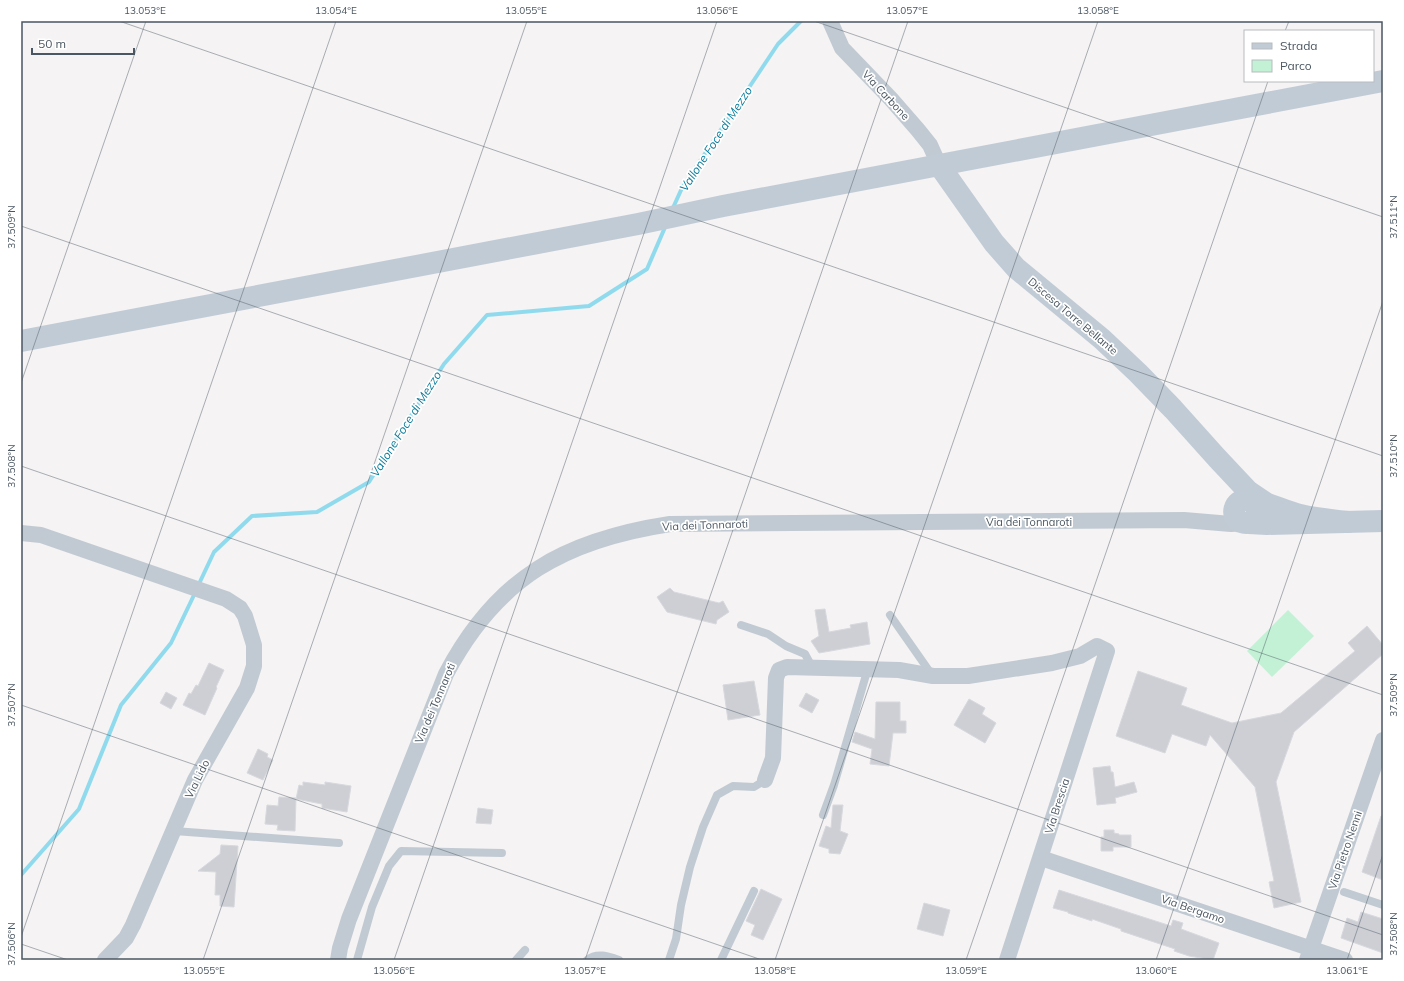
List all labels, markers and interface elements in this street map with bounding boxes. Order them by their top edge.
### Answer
text: 13.053°E [124,4,166,17]
text: 13.054°E [315,4,357,17]
text: 13.055°E [505,4,547,17]
text: 13.056°E [696,4,738,17]
text: 13.057°E [886,4,928,17]
text: 13.058°E [1077,4,1119,17]
scale bar [32,30,134,56]
legend [1244,30,1374,82]
text: 50 m [38,36,66,51]
text: Strada [1280,38,1318,53]
text: Parco [1280,58,1312,73]
street label: Via Carbone [859,67,913,123]
water label: Vallone Foce di Mezzo [676,83,755,194]
text: 37.511°N [1387,195,1400,239]
text: 37.509°N [5,205,18,249]
street label: Discesa Torre Bellante [1025,274,1121,358]
water label: Vallone Foce di Mezzo [367,368,444,480]
text: 37.510°N [1387,434,1400,478]
text: 37.508°N [5,444,18,488]
street label: Via dei Tonnaroti [986,515,1072,529]
street label: Via dei Tonnaroti [662,517,748,533]
street label: Via dei Tonnaroti [412,661,458,745]
text: 37.509°N [1387,673,1400,717]
text: 37.507°N [5,683,18,727]
street label: Via Lido [182,757,212,801]
street label: Via Brescia [1041,777,1073,835]
street label: Via Pietro Nenni [1325,809,1365,891]
street label: Via Bergamo [1159,892,1227,926]
text: 37.508°N [1387,912,1400,956]
text: 37.506°N [5,922,18,966]
text: 13.055°E [183,964,225,977]
text: 13.056°E [373,964,415,977]
text: 13.057°E [564,964,606,977]
text: 13.058°E [754,964,796,977]
text: 13.059°E [945,964,987,977]
text: 13.060°E [1135,964,1177,977]
text: 13.061°E [1326,964,1368,977]

